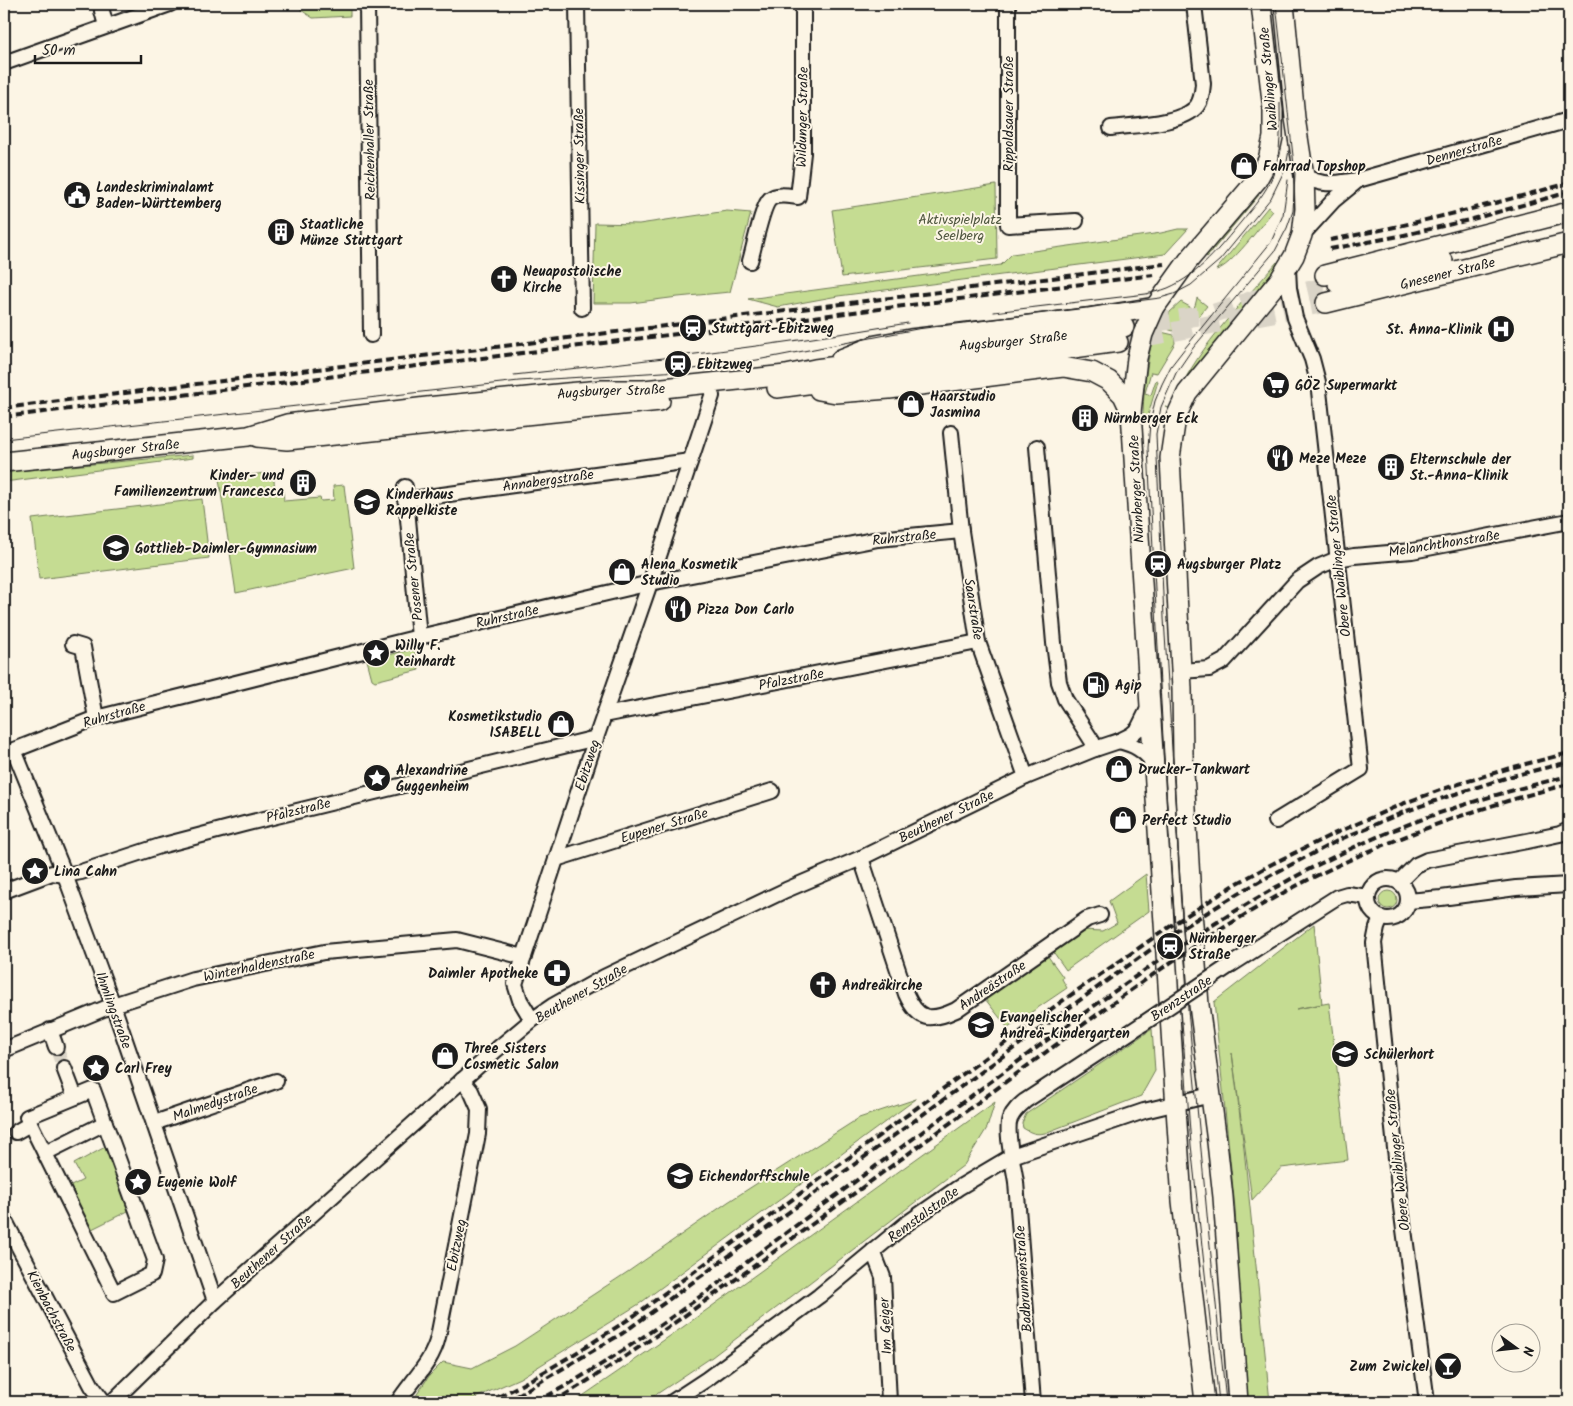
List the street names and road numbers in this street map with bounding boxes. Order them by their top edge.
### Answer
street label: Waiblinger Straße [1253,25,1284,132]
street label: Rippoldsauer Straße [998,55,1020,172]
street label: Wildunger Straße [791,66,815,168]
street label: Reichenhaller Straße [358,78,382,201]
street label: Kissinger Straße [568,107,592,204]
street label: Dennerstraße [1424,129,1506,172]
street label: Gnesener Straße [1398,252,1498,296]
street label: Augsburger Straße [958,325,1069,357]
street label: Augsburger Straße [556,378,667,406]
street label: Augsburger Straße [70,433,181,467]
street label: Nürnberger Straße [1123,434,1151,544]
street label: Annabergstraße [501,464,596,498]
street label: Obere Waiblinger Straße [1321,493,1357,638]
street label: Ruhrstraße [871,524,938,552]
street label: Melanchthonstraße [1387,524,1502,564]
street label: Posener Straße [398,531,430,622]
street label: Saarstraße [957,577,989,642]
street label: Ruhrstraße [474,599,542,635]
street label: Pfalzstraße [757,663,826,697]
street label: Ruhrstraße [80,695,149,734]
street label: Ebitzweg [569,737,607,794]
street label: Beuthener Straße [895,784,998,850]
street label: Pfalzstraße [264,792,334,830]
street label: Eupener Straße [618,802,711,850]
street label: Winterhaldenstraße [201,943,318,989]
street label: Andreästraße [954,955,1031,1017]
street label: Beuthener Straße [531,958,633,1029]
street label: Ihmlingstraße [89,969,137,1053]
street label: Brenzstraße [1146,970,1218,1028]
street label: Malmedystraße [170,1078,262,1128]
street label: Obere Waiblinger Straße [1380,1087,1416,1232]
street label: Remstalstraße [883,1181,965,1248]
street label: Beuthener Straße [226,1208,318,1295]
street label: Ebitzweg [441,1217,473,1273]
street label: Badbrunnenstraße [1009,1224,1039,1333]
street label: Kienbachstraße [20,1267,82,1357]
street label: Im Geiger [873,1296,898,1355]

